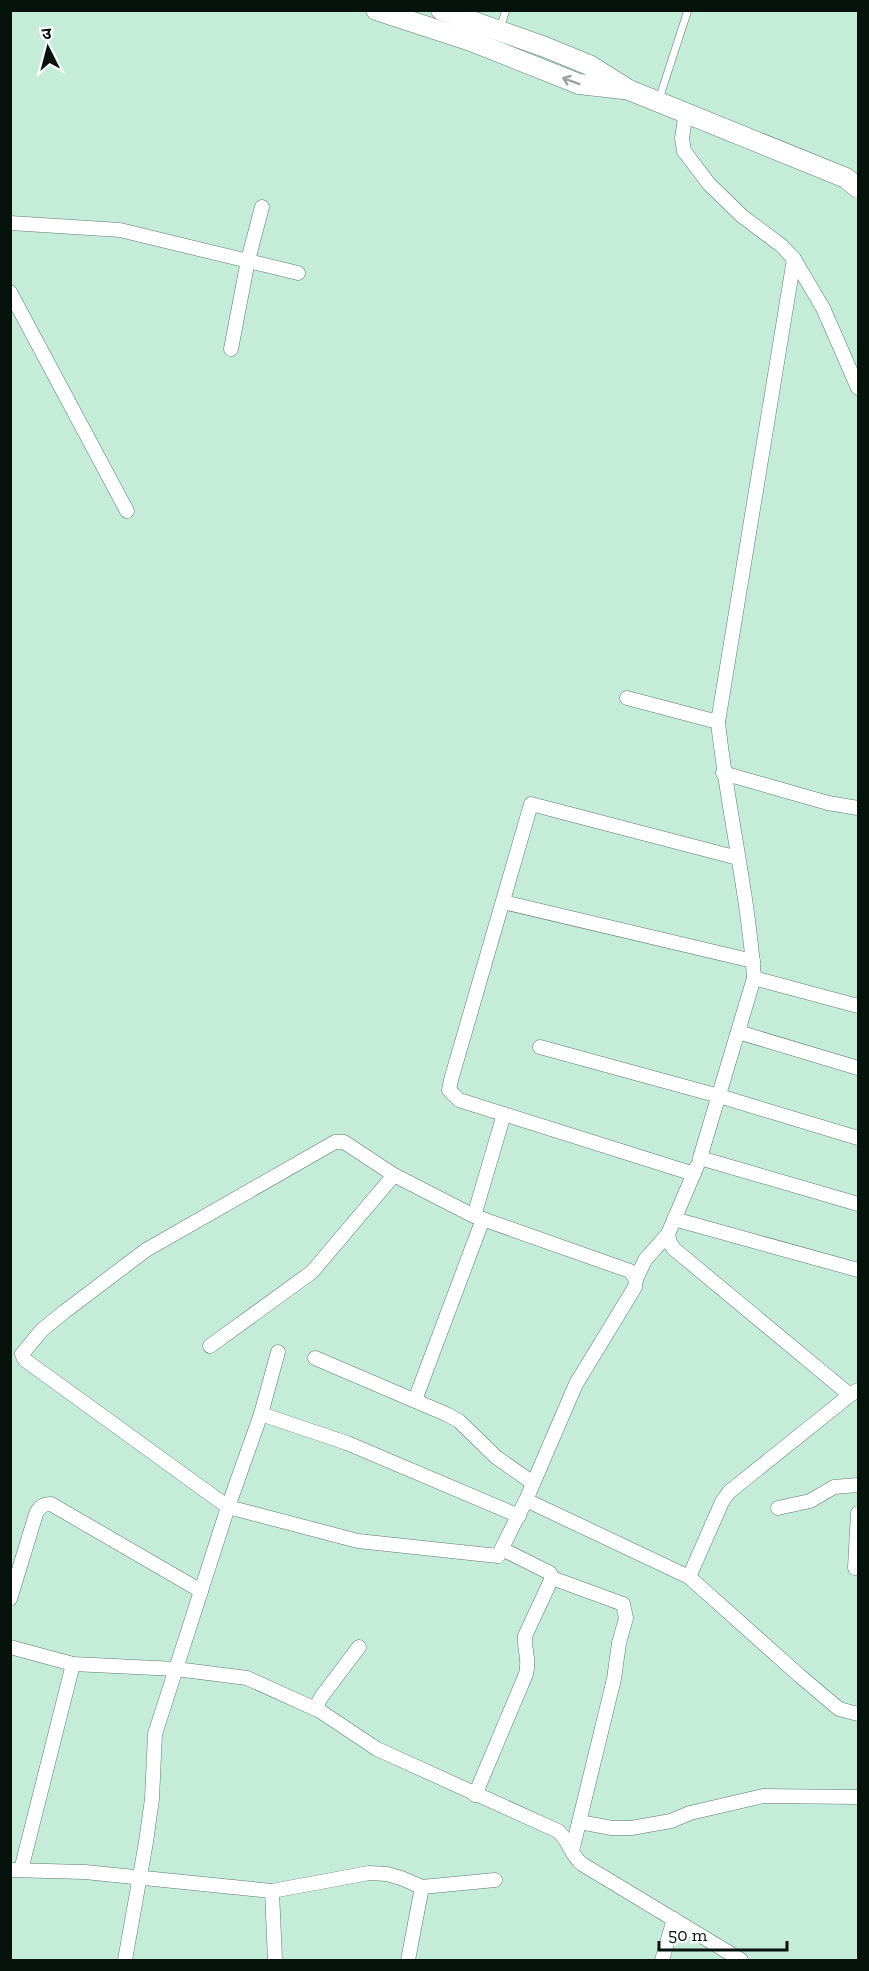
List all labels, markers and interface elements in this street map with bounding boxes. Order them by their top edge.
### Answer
north arrow [18,18,78,78]
text: उ [41,24,53,44]
one-way arrow [562,75,581,86]
scale bar [659,1914,786,1952]
text: 50 m [668,1924,708,1946]

